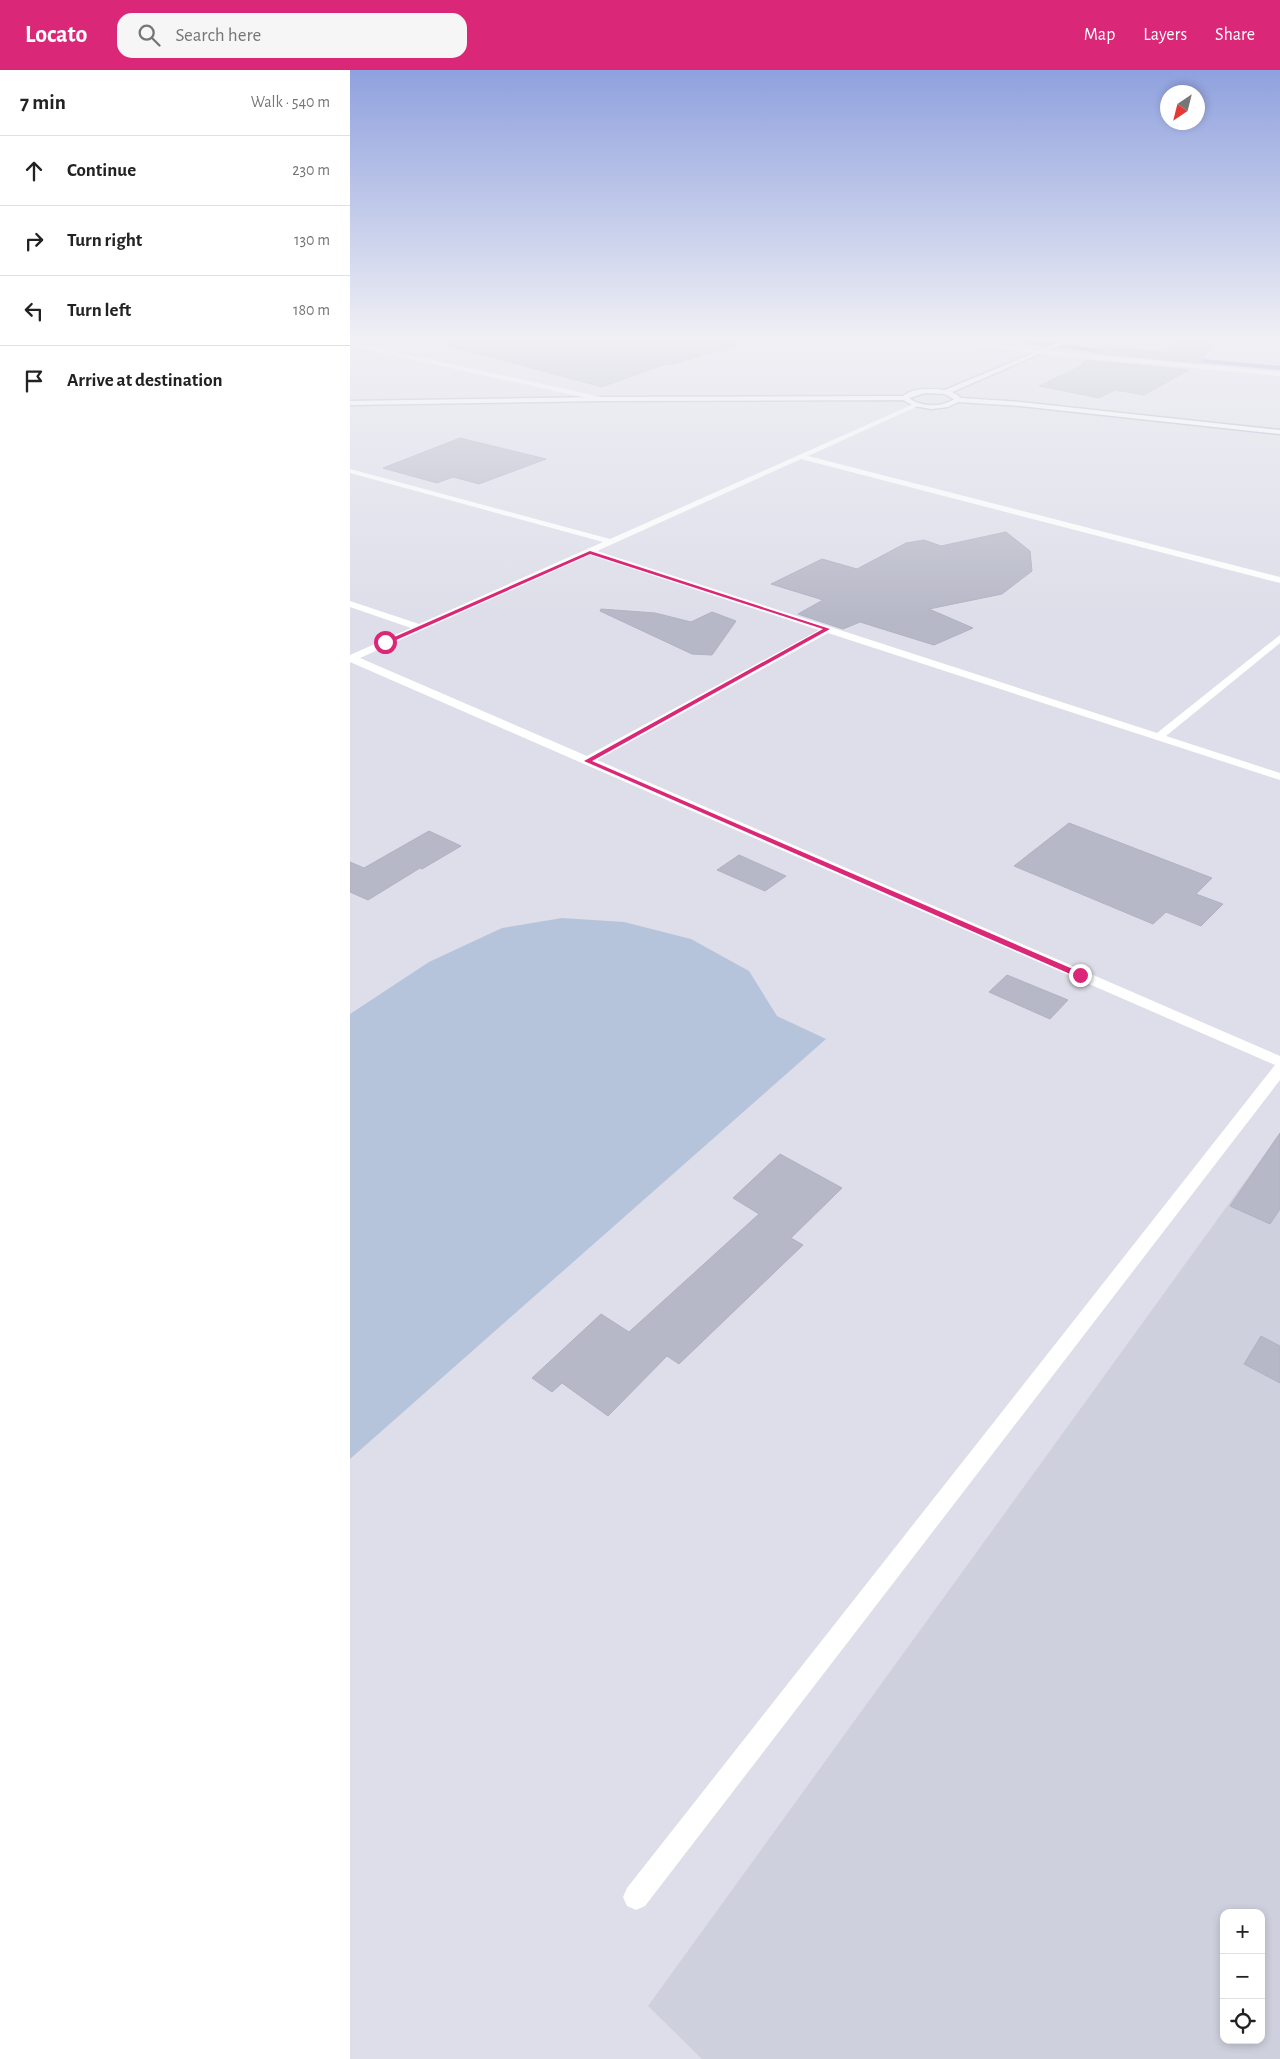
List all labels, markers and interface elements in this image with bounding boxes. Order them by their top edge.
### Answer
search box [117,13,467,58]
icon: search [135,21,163,49]
text: Locato [25,23,87,47]
text: Search here [175,26,261,45]
text: Map [1084,26,1115,44]
text: Layers [1143,26,1187,44]
text: Share [1215,26,1255,44]
north arrow [1160,85,1205,130]
text: 7 min [20,92,66,113]
text: Walk · 540 m [251,94,330,110]
icon: ahead [20,157,48,185]
text: Continue [67,161,136,180]
text: 230 m [292,162,330,178]
icon: right [20,227,48,255]
text: Turn right [67,231,142,250]
text: 130 m [294,232,330,248]
icon: left [20,297,48,325]
text: Turn left [67,301,131,320]
text: 180 m [293,302,330,318]
icon: arrive [20,367,48,395]
text: Arrive at destination [67,371,223,390]
route start [374,631,397,654]
route end [1069,964,1092,987]
map controls [1220,1909,1265,2044]
button: + [1220,1909,1265,1954]
button: − [1220,1954,1265,1999]
button: locate [1220,1999,1265,2044]

